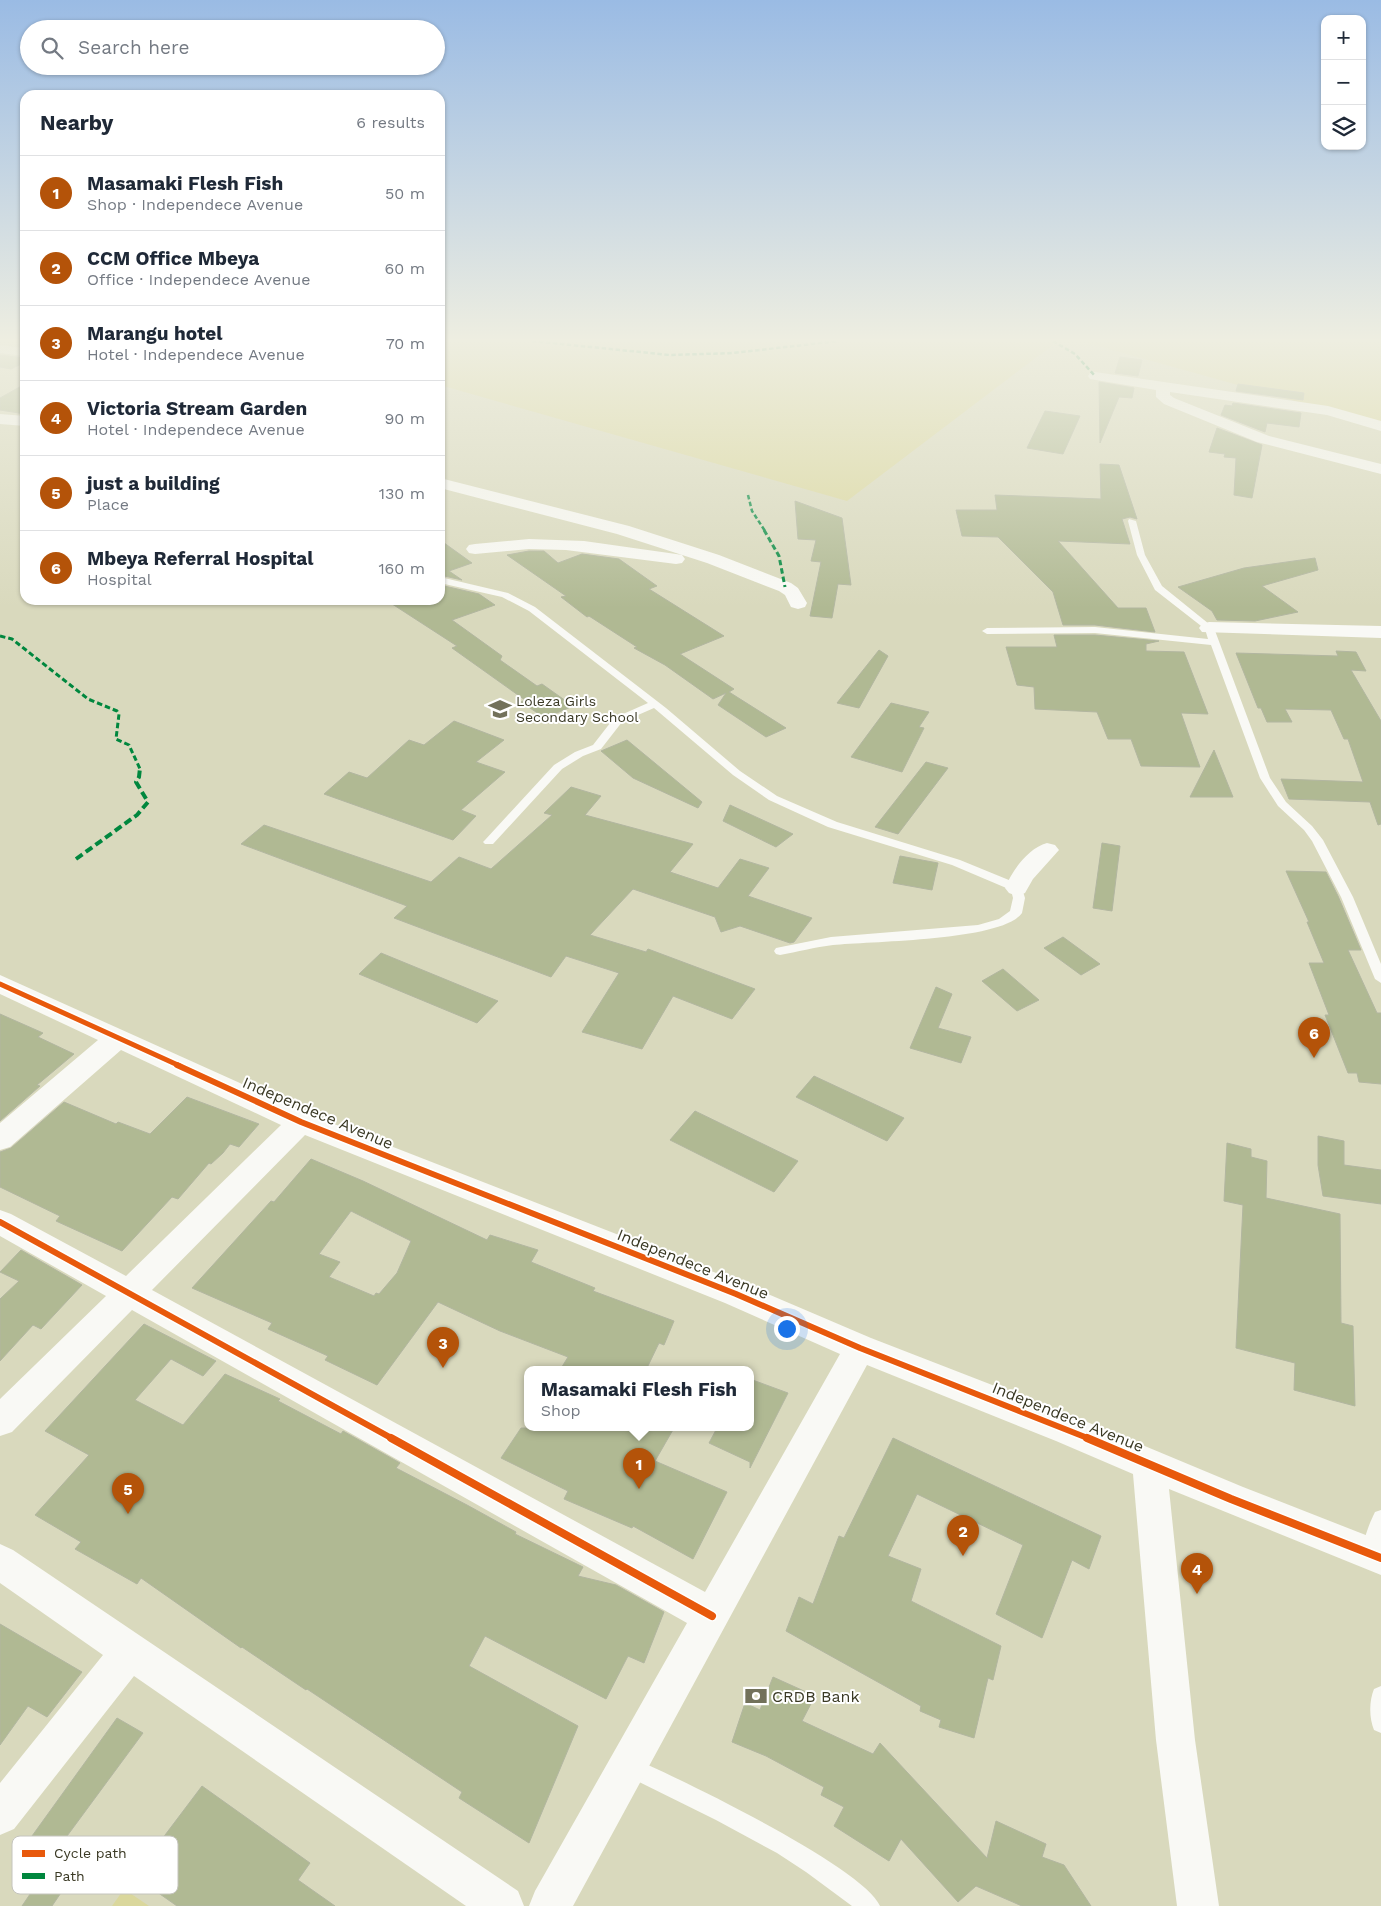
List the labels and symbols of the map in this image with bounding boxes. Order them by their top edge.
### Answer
place label: Loleza Girls Secondary School [516,693,639,725]
school or university icon: Loleza Girls Secondary School [487,696,513,722]
pin: 6 [1298,1017,1330,1058]
street label: Independece Avenue [240,1073,396,1153]
street label: Independece Avenue [614,1225,772,1303]
your location [774,1316,800,1342]
pin: 3 [427,1327,459,1368]
street label: Independece Avenue [989,1378,1147,1456]
pin: 1 [623,1448,655,1489]
pin: 5 [112,1473,144,1514]
pin: 2 [947,1515,979,1556]
pin: 4 [1181,1553,1213,1594]
bank icon: CRDB Bank [743,1683,769,1709]
place label: CRDB Bank [772,1687,860,1706]
legend [12,1836,178,1894]
text: Cycle path [54,1845,127,1861]
text: Path [54,1868,85,1884]

